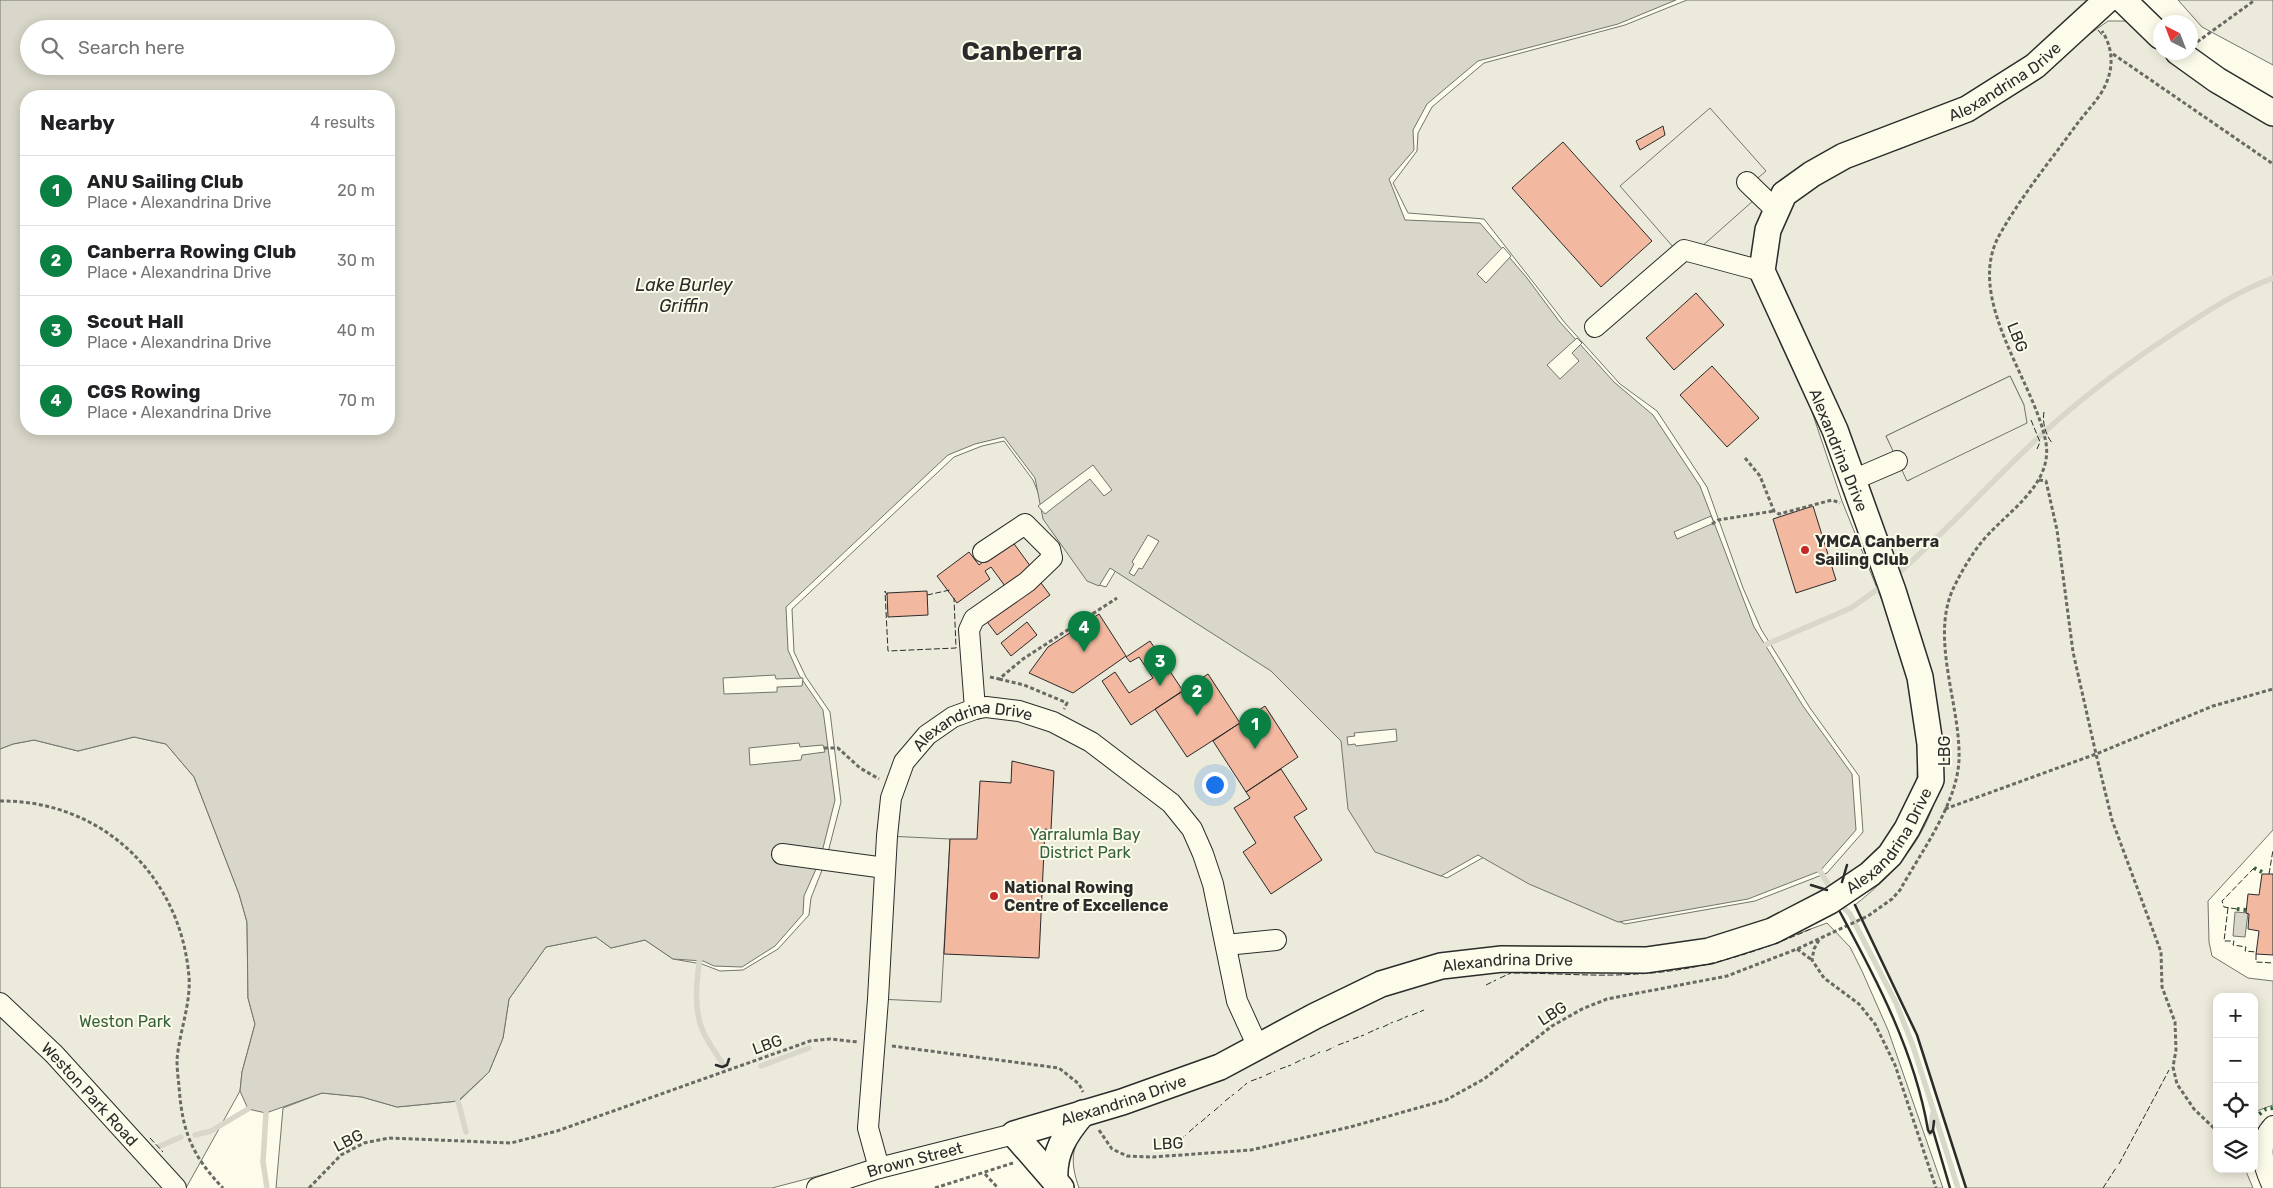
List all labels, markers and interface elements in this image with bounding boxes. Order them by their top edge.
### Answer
north arrow [2153,15,2198,60]
search box [20,20,395,75]
icon: search [38,34,66,62]
text: Search here [78,36,185,59]
district label: Canberra [962,36,1082,67]
street label: Alexandrina Drive [1946,38,2065,125]
text: Nearby [40,110,115,135]
text: 4 results [310,113,375,132]
text: ANU Sailing Club [87,170,243,193]
text: 1 [52,181,60,200]
text: 20 m [337,181,375,200]
text: Place · Alexandrina Drive [87,193,271,212]
text: Canberra Rowing Club [87,240,296,263]
text: 2 [51,251,61,270]
text: 30 m [337,251,375,270]
text: Place · Alexandrina Drive [87,263,271,282]
water label: Lake Burley Griffin [635,274,734,317]
text: Scout Hall [87,310,184,333]
street label: LBG [2003,319,2032,355]
text: 3 [51,321,61,340]
text: 40 m [337,321,375,340]
text: Place · Alexandrina Drive [87,333,271,352]
text: CGS Rowing [87,380,201,403]
street label: Alexandrina Drive [1805,386,1872,514]
text: 4 [51,391,61,410]
text: 70 m [338,391,375,410]
text: Place · Alexandrina Drive [87,403,271,422]
place label: YMCA Canberra Sailing Club [1815,532,1939,569]
marker: YMCA Canberra Sailing Club [1799,544,1811,556]
pin: 4 [1068,611,1100,652]
pin: 3 [1144,645,1176,686]
pin: 2 [1181,675,1213,716]
street label: Alexandrina Drive [909,698,1035,755]
pin: 1 [1239,708,1271,749]
street label: LBG [1935,736,1954,766]
your location [1202,772,1228,798]
street label: Alexandrina Drive [1842,785,1936,898]
park label: Yarralumla Bay District Park [1029,825,1141,862]
place label: National Rowing Centre of Excellence [1004,878,1169,915]
marker: National Rowing Centre of Excellence [988,890,1000,902]
street label: Alexandrina Drive [1441,950,1573,976]
map controls [2213,993,2258,1173]
button: + [2213,993,2258,1038]
street label: LBG [1534,997,1570,1030]
park label: Weston Park [79,1012,172,1031]
street label: LBG [750,1030,785,1059]
street label: Weston Park Road [38,1038,142,1150]
button: − [2213,1038,2258,1083]
street label: Alexandrina Drive [1058,1071,1189,1130]
button: locate [2213,1083,2258,1128]
street label: LBG [330,1125,366,1156]
button: layers [2213,1128,2258,1173]
street label: LBG [1152,1133,1184,1154]
street label: Brown Street [864,1138,965,1181]

